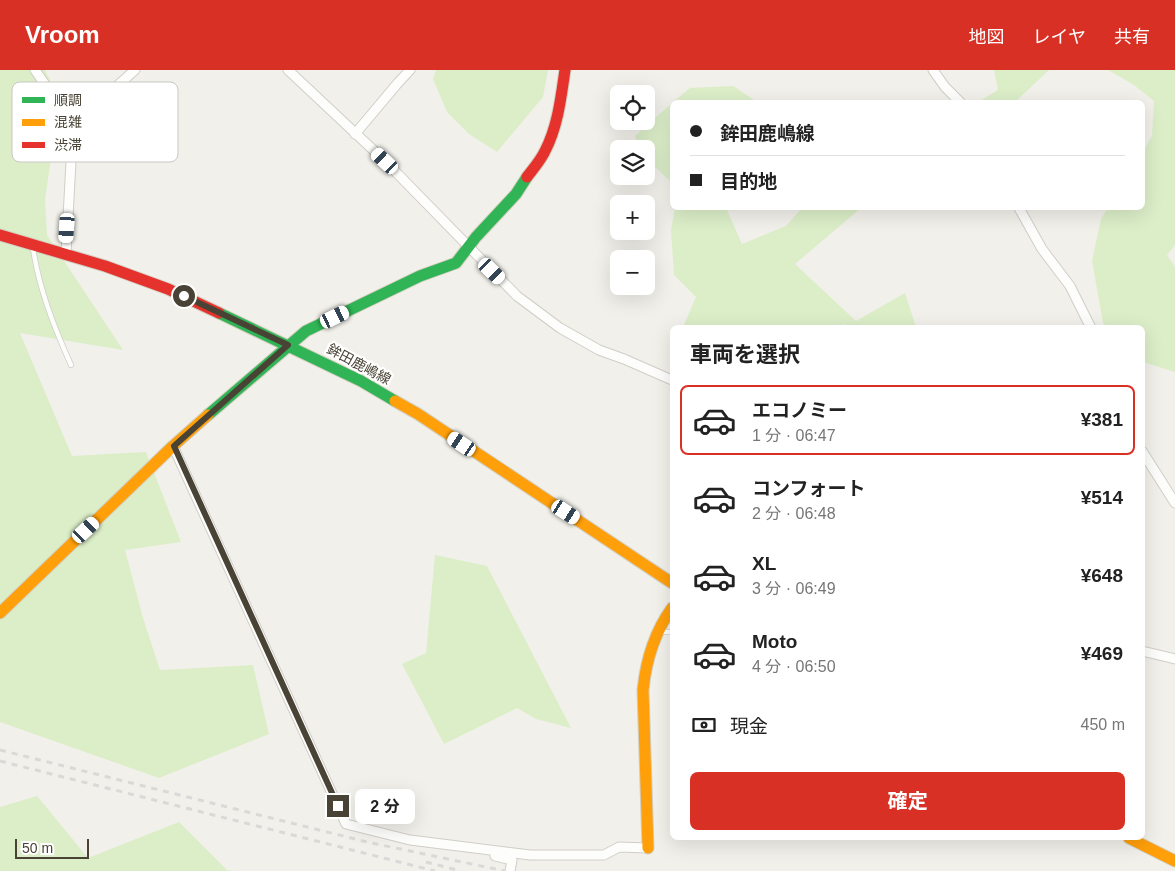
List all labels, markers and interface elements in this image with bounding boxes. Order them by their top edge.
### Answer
text: Vroom [25,21,100,48]
text: 地図 [969,27,1005,47]
text: レイヤ [1033,27,1086,47]
text: 共有 [1114,27,1150,47]
legend [12,82,178,162]
map controls [610,85,655,295]
button: locate [610,85,655,130]
text: 順調 [54,92,82,108]
text: 混雑 [54,114,82,130]
text: 鉾田鹿嶋線 [720,123,815,144]
text: 渋滞 [54,137,82,153]
button: layers [610,140,655,185]
car [368,145,401,177]
text: 目的地 [720,171,777,192]
button: + [610,195,655,240]
car [58,213,75,243]
button: − [610,250,655,295]
car [475,255,508,287]
route start [173,285,195,307]
car [318,304,351,330]
street label: 鉾田鹿嶋線 [324,341,394,387]
text: 車両を選択 [690,342,800,367]
icon: car [692,398,737,443]
text: エコノミー [752,400,847,421]
text: ¥381 [1081,409,1123,430]
text: 1 分 · 06:47 [752,427,836,444]
car [445,429,478,459]
icon: car [692,476,737,521]
text: コンフォート [752,478,865,499]
text: ¥514 [1081,487,1123,508]
car [549,498,582,526]
text: 2 分 · 06:48 [752,505,836,522]
car [69,514,102,546]
text: XL [752,553,776,574]
icon: car [692,554,737,599]
text: ¥648 [1081,565,1123,586]
text: 3 分 · 06:49 [752,580,836,597]
text: Moto [752,631,797,652]
icon: car [692,632,737,677]
text: ¥469 [1081,643,1123,664]
text: 4 分 · 06:50 [752,658,836,675]
icon: cash [690,711,718,739]
text: 現金 [730,716,768,737]
text: 450 m [1081,716,1125,733]
button: 確定 [690,772,1125,830]
callout: 2 分 [356,788,416,824]
route end [327,795,349,817]
text: 2 分 [370,798,400,815]
scale bar [15,836,89,859]
text: 50 m [22,840,53,856]

